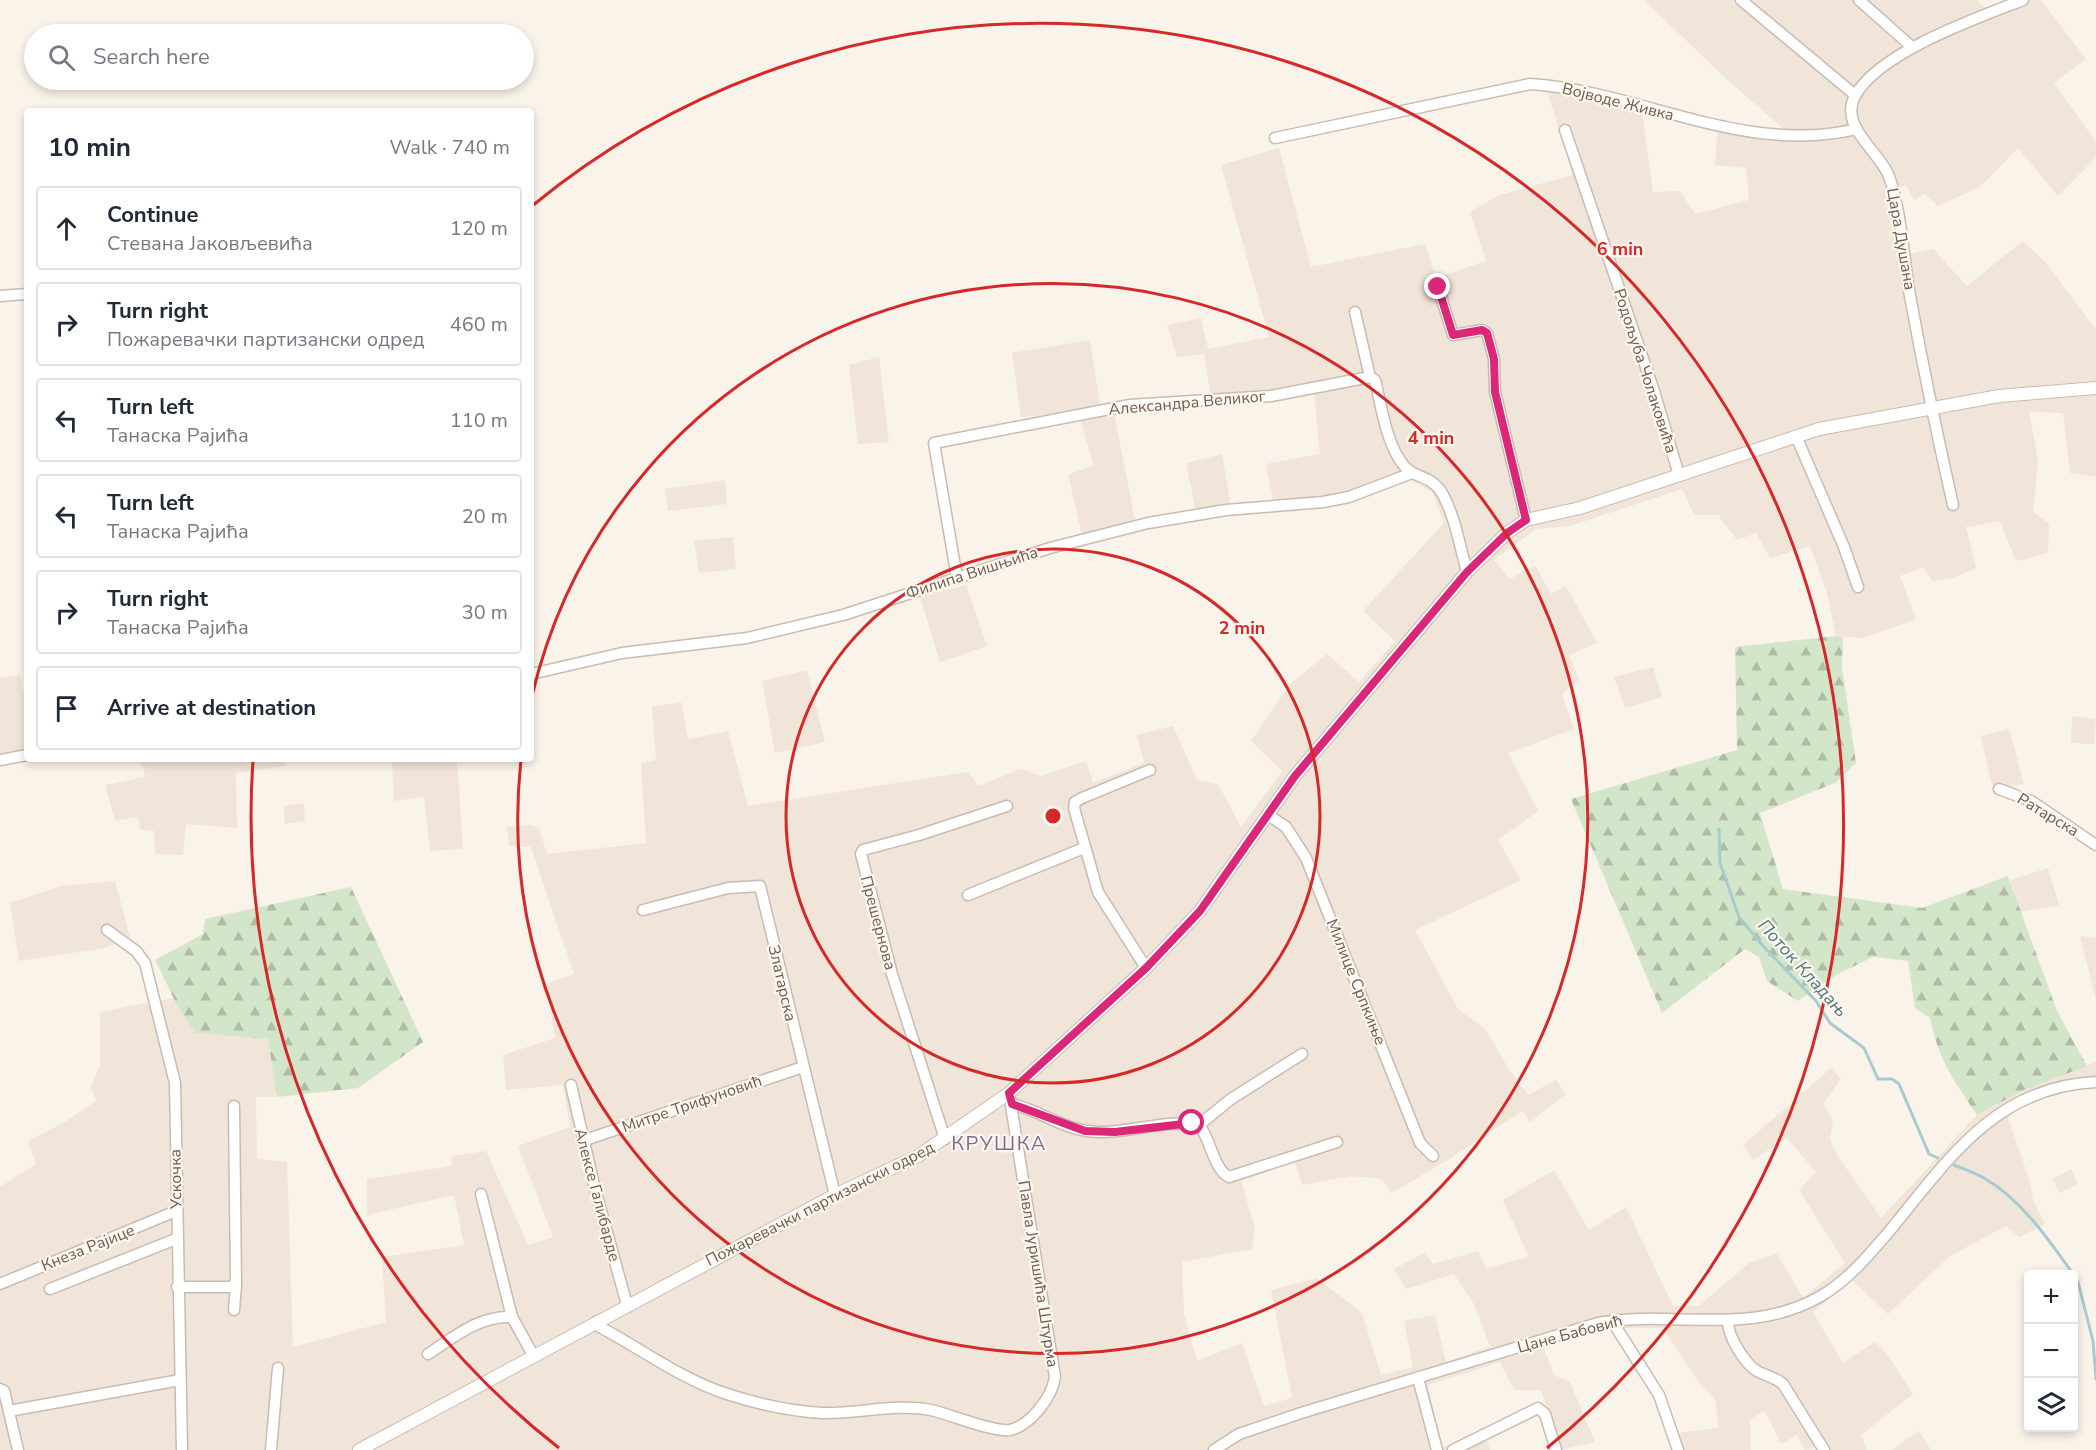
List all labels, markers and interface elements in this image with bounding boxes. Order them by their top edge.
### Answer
search box [24,24,534,90]
icon: search [45,41,78,74]
text: Search here [93,42,210,72]
street label: Војводе Живка [1560,77,1676,127]
text: 10 min [48,130,131,165]
text: Walk · 740 m [390,134,510,161]
street label: Цара Душана [1881,186,1921,292]
text: Continue [107,200,198,230]
icon: ahead [50,212,83,245]
text: 120 m [450,215,508,242]
text: Стевана Јаковљевића [107,230,313,257]
text: 6 min [1597,237,1643,261]
route end [1424,273,1450,299]
street label: Родољуба Чолаковића [1608,286,1682,456]
text: Turn right [107,296,208,326]
icon: right [50,308,83,341]
text: 460 m [450,311,508,338]
text: Пожаревачки партизански одред [107,326,425,353]
street label: Александра Великог [1108,385,1267,421]
text: Turn left [107,392,194,422]
icon: left [50,404,83,437]
text: 110 m [450,407,508,434]
text: Танаска Рајића [107,422,249,449]
text: 4 min [1408,426,1454,450]
text: Turn left [107,488,194,518]
icon: left [50,500,83,533]
text: 20 m [462,503,508,530]
text: Танаска Рајића [107,518,249,545]
street label: Филипа Вишњића [903,541,1041,605]
text: Turn right [107,584,208,614]
icon: right [50,596,83,629]
text: 30 m [462,599,508,626]
text: Танаска Рајића [107,614,249,641]
text: 2 min [1219,616,1265,640]
icon: arrive [50,692,83,725]
text: Arrive at destination [107,693,316,723]
street label: Ратарска [2013,788,2083,842]
centre of rings [1043,806,1063,826]
street label: Прешернова [855,873,901,973]
water label: Поток Кладањ [1753,914,1853,1022]
street label: Милице Српкиње [1321,916,1391,1048]
street label: Златарска [763,943,801,1023]
street label: Митре Трифуновић [619,1070,765,1138]
route start [1178,1109,1204,1135]
street label: Алексе Галибарде [569,1126,625,1264]
district label: КРУШКА [951,1130,1047,1157]
street label: Пожаревачки партизански одред [702,1136,939,1271]
street label: Ускочка [164,1149,188,1210]
street label: Павла Јуришића Штурма [1012,1179,1064,1369]
street label: Кнеза Рајице [38,1219,138,1277]
map controls [2024,1270,2078,1432]
button: + [2024,1270,2078,1324]
street label: Цане Бабовић [1515,1309,1625,1359]
button: − [2024,1324,2078,1378]
button: layers [2024,1378,2078,1432]

